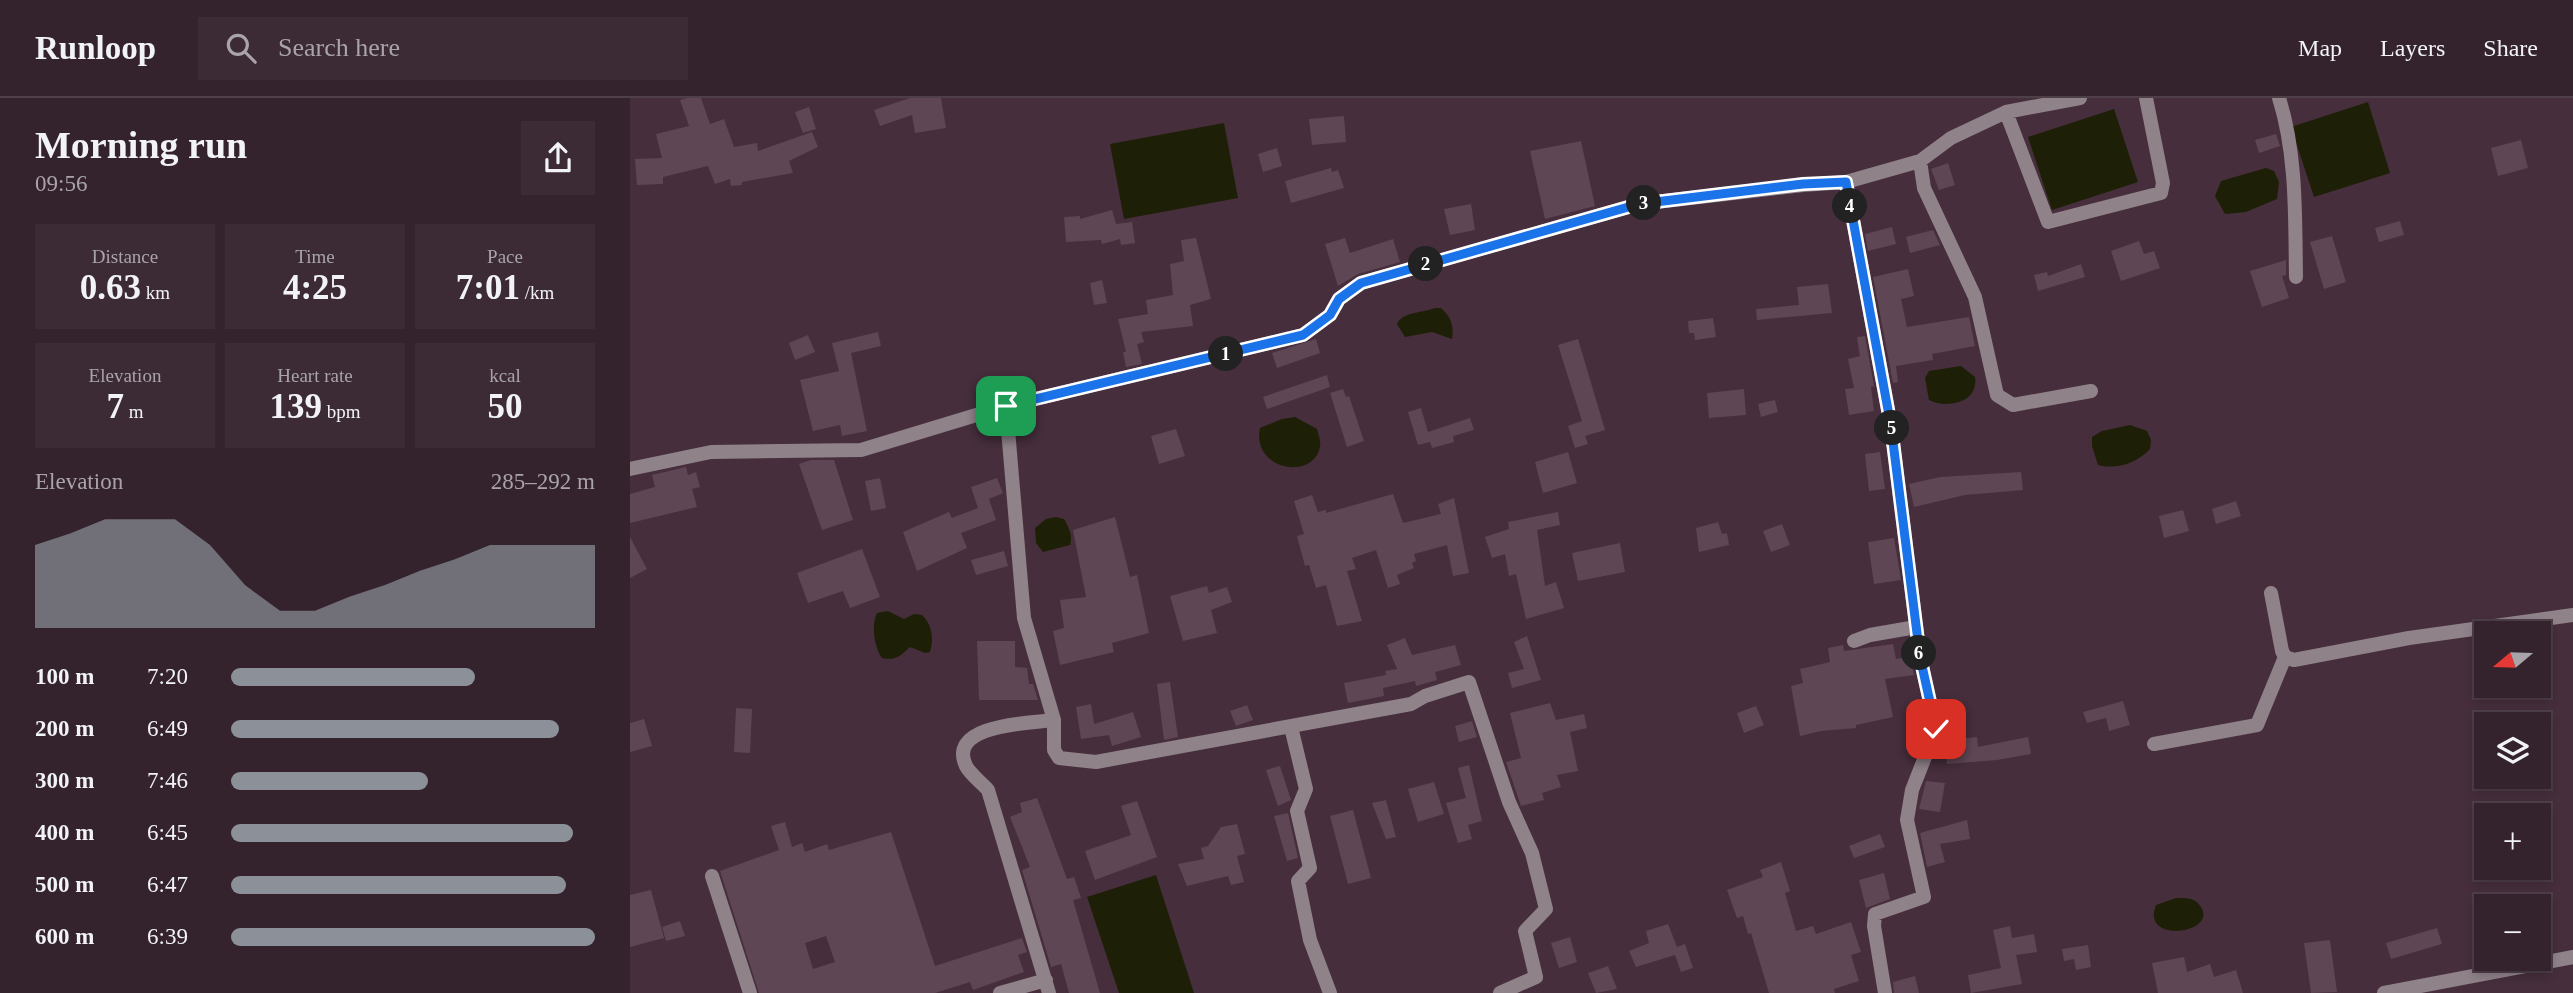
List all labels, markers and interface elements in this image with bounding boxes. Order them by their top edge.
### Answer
search box [198,17,688,80]
icon: search [222,29,260,67]
text: Runloop [35,30,156,66]
text: Search here [278,33,400,62]
text: Map [2298,35,2342,61]
text: Layers [2380,35,2445,61]
text: Share [2483,35,2538,61]
button: share [521,121,595,195]
text: Morning run [35,124,247,166]
text: 09:56 [35,171,87,196]
pin: 3 [1626,186,1662,220]
pin: 4 [1832,188,1868,224]
text: 3 [1639,192,1648,213]
text: 4 [1845,195,1854,216]
text: Distance [92,246,158,267]
text: Time [295,246,335,267]
text: Pace [487,246,523,267]
pin: 2 [1408,246,1444,282]
text: 2 [1421,253,1430,274]
text: 0.63 [80,268,141,307]
text: 4:25 [283,268,347,307]
text: 7:01 [456,268,520,307]
text: km [141,282,170,303]
text: /km [520,282,554,303]
pin: 1 [1208,336,1244,372]
text: 1 [1221,343,1230,364]
text: Elevation [89,365,161,386]
text: Heart rate [277,365,353,386]
text: kcal [489,365,521,386]
pin [976,376,1036,436]
text: 7 [106,387,124,426]
text: 139 [269,387,322,426]
text: 50 [488,387,523,426]
icon: arrive [987,387,1025,425]
text: m [124,401,144,422]
text: bpm [322,401,361,422]
pin: 5 [1874,410,1910,446]
text: 5 [1887,417,1896,438]
text: Elevation [35,469,123,494]
text: 285–292 m [491,469,595,494]
north arrow [2474,621,2552,698]
map controls [2474,621,2551,971]
pin: 6 [1902,636,1936,670]
text: 6 [1914,642,1923,663]
text: 100 m [35,664,94,689]
text: 7:20 [147,664,188,689]
pin [1906,699,1966,759]
icon: check [1917,710,1955,748]
button: layers [2474,712,2551,789]
text: 200 m [35,716,94,741]
text: 6:49 [147,716,188,741]
text: 300 m [35,768,94,793]
text: 7:46 [147,768,188,793]
button: + [2474,803,2551,880]
text: 400 m [35,820,94,845]
text: 6:45 [147,820,188,845]
text: 500 m [35,872,94,897]
text: 6:47 [147,872,188,897]
button: − [2474,894,2551,971]
text: 600 m [35,924,94,949]
text: 6:39 [147,924,188,949]

